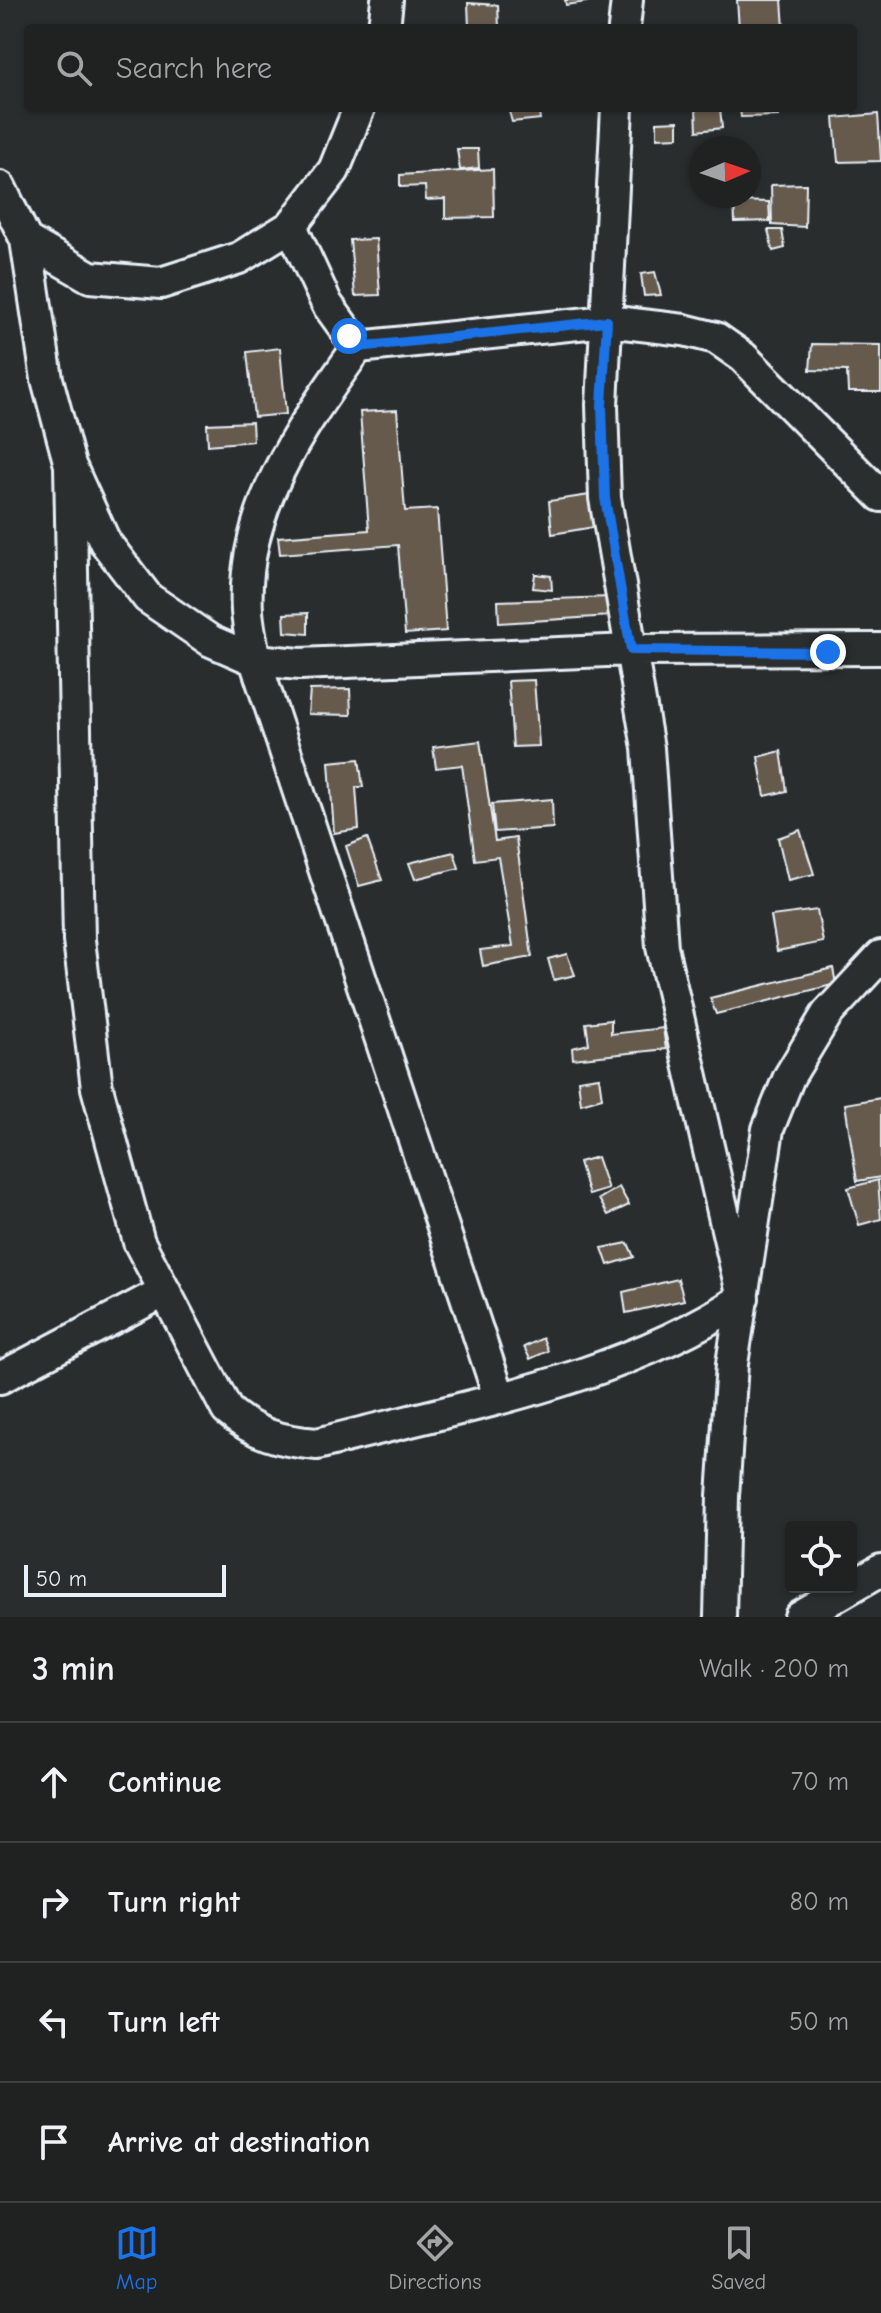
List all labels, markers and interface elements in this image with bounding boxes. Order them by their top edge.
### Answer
search box [24,24,857,112]
icon: search [52,46,96,90]
text: Search here [116,51,272,86]
north arrow [689,136,761,208]
route start [331,318,367,354]
route end [810,634,846,670]
map controls [785,1521,857,1593]
button: locate [785,1521,857,1593]
scale bar [24,1561,226,1597]
text: 50 m [36,1566,87,1592]
text: 3 min [32,1649,115,1689]
text: Walk · 200 m [699,1654,849,1684]
icon: ahead [32,1760,76,1804]
text: Continue [108,1765,222,1800]
text: 70 m [791,1767,849,1797]
icon: right [32,1880,76,1924]
text: Turn right [108,1885,240,1920]
text: 80 m [790,1887,849,1917]
icon: left [32,2000,76,2044]
text: Turn left [108,2005,220,2040]
text: 50 m [789,2007,849,2037]
icon: arrive [32,2120,76,2164]
text: Arrive at destination [108,2125,370,2160]
tab: Map [115,2221,159,2295]
tab: Directions [389,2221,482,2295]
tab: Saved [711,2221,766,2295]

